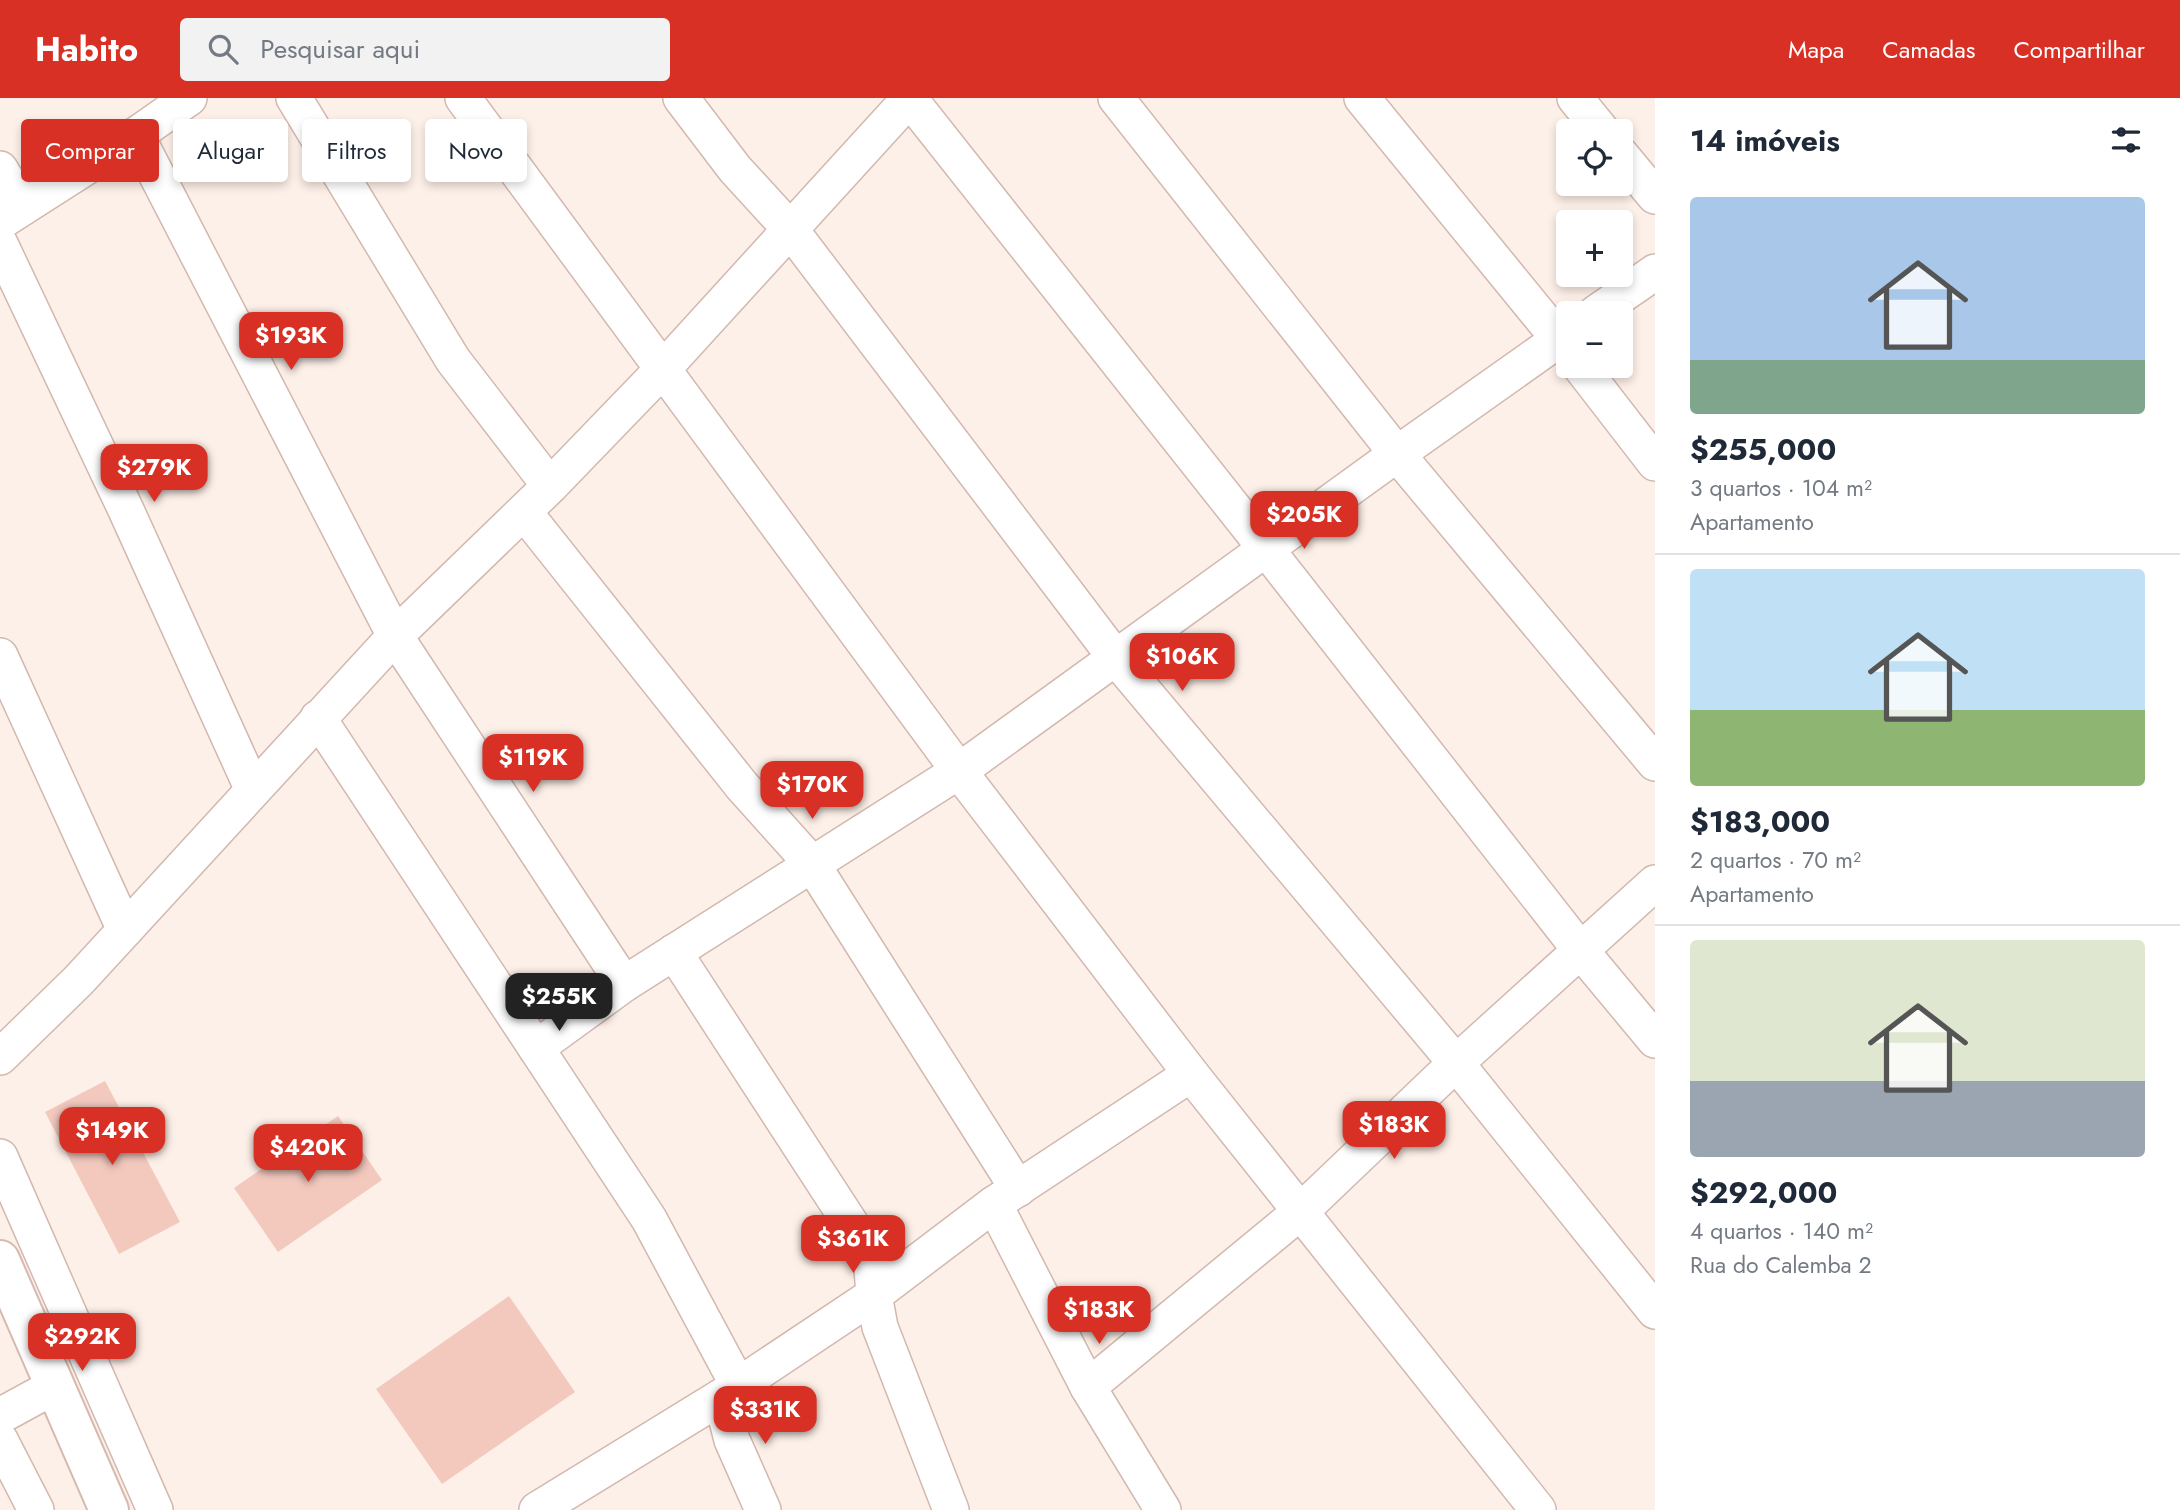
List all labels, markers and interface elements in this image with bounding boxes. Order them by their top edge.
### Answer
search box [180,18,670,81]
text: Habito [35,26,138,73]
icon: search [204,30,242,68]
text: Pesquisar aqui [260,30,420,68]
text: Mapa [1788,32,1844,67]
text: Camadas [1882,32,1975,67]
text: Compartilhar [2013,32,2145,67]
chip: Comprar [21,119,159,182]
chip: Alugar [173,119,288,182]
chip: Filtros [302,119,411,182]
chip: Novo [425,119,527,182]
map controls [1556,119,1633,378]
button: locate [1556,119,1633,196]
text: 14 imóveis [1690,119,1840,162]
icon: filters [2107,121,2145,159]
button: + [1556,210,1633,287]
icon: home [1855,242,1981,368]
button: − [1556,301,1633,378]
pin: $193K [242,313,340,372]
text: $193K [255,318,327,352]
text: $255,000 [1690,428,1836,471]
pin: $279K [105,444,203,504]
text: $279K [117,450,191,484]
text: 3 quartos · 104 m² [1690,471,1872,505]
pin: $205K [1255,491,1353,551]
text: $205K [1266,497,1342,531]
text: Apartamento [1690,505,1814,539]
icon: home [1855,614,1981,740]
pin: $106K [1133,634,1231,693]
text: $106K [1146,639,1218,673]
pin: $119K [484,734,582,794]
text: $119K [498,740,568,774]
pin: $170K [763,762,861,821]
text: $170K [776,767,848,801]
text: $183,000 [1690,800,1830,843]
text: 2 quartos · 70 m² [1690,843,1861,877]
text: Apartamento [1690,877,1814,911]
pin: $255K [510,974,608,1033]
text: $255K [521,979,597,1013]
icon: home [1855,985,1981,1111]
pin: $183K [1345,1102,1443,1161]
text: $183K [1359,1107,1429,1141]
pin: $149K [63,1108,161,1167]
text: $149K [75,1113,149,1147]
pin: $420K [259,1124,357,1184]
text: $420K [270,1130,346,1164]
text: $292,000 [1690,1171,1837,1214]
text: 4 quartos · 140 m² [1690,1214,1873,1248]
pin: $361K [804,1216,902,1275]
text: $361K [817,1221,889,1255]
text: Rua do Calemba 2 [1690,1248,1872,1282]
pin: $183K [1050,1286,1148,1346]
text: $183K [1064,1292,1134,1326]
pin: $292K [33,1314,131,1373]
text: $292K [44,1319,120,1353]
pin: $331K [716,1386,814,1446]
text: $331K [730,1392,800,1426]

